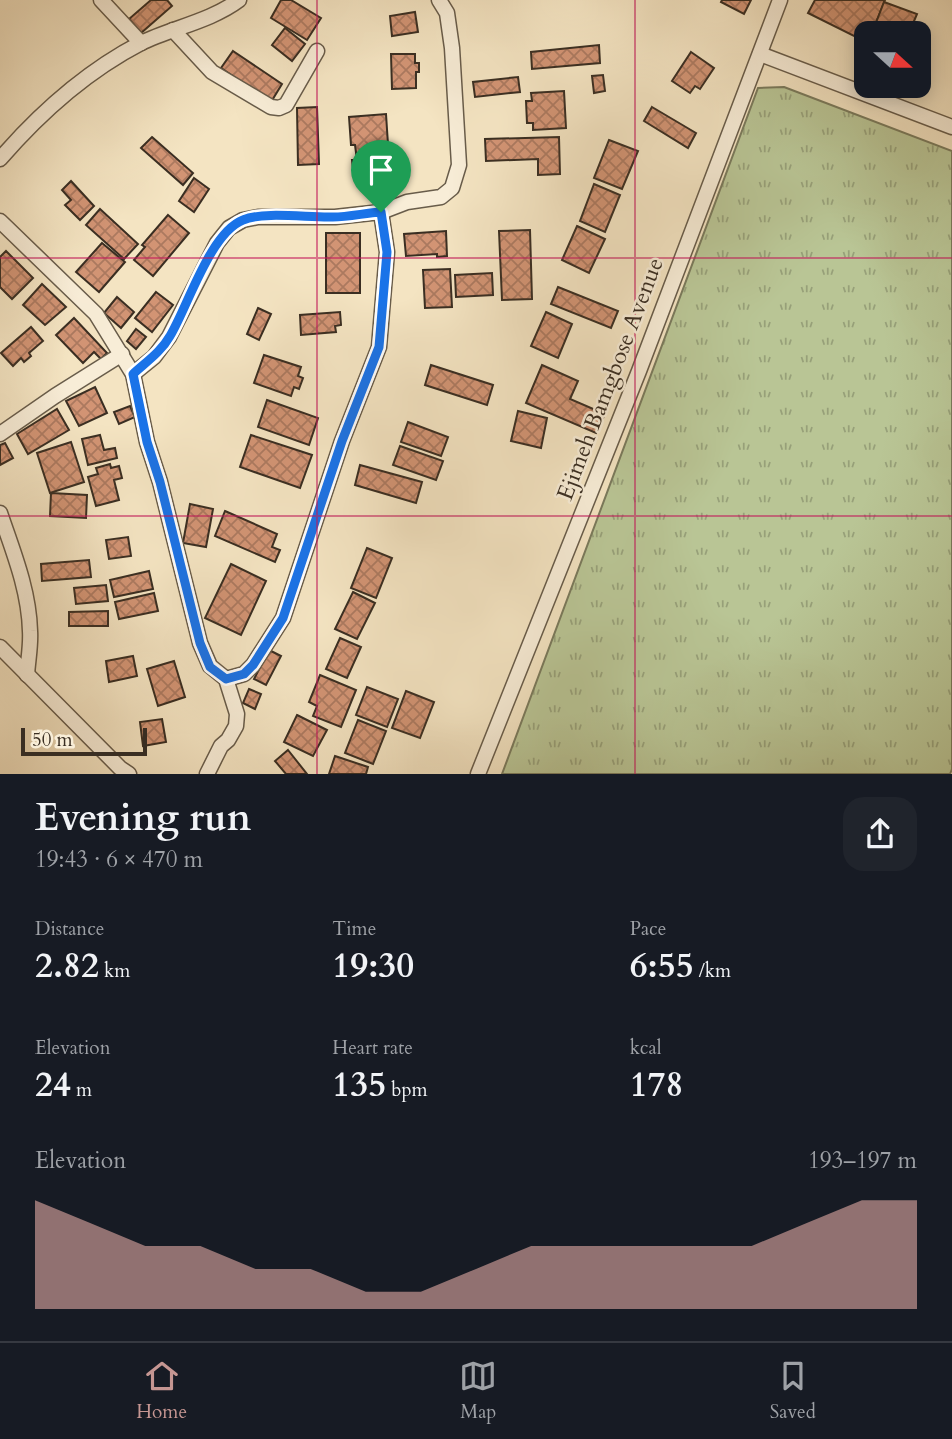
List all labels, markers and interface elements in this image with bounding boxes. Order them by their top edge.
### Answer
north arrow [854,21,931,98]
map controls [854,21,931,98]
pin [351,140,411,212]
icon: arrive [362,151,400,189]
street label: Ejimeh Bamgbose Avenue [549,253,671,505]
scale bar [21,725,147,757]
text: 50 m [32,727,73,753]
text: Evening run [35,792,251,844]
button: share [843,797,917,871]
text: 19:43 · 6 × 470 m [35,844,203,875]
text: Distance [35,916,104,942]
text: Time [332,916,376,942]
text: Pace [630,916,666,942]
text: 2.82 [35,942,99,990]
text: 19:30 [332,942,414,990]
text: 6:55 [630,942,694,990]
text: km [99,958,130,984]
text: /km [694,958,731,984]
text: Elevation [35,1035,110,1061]
text: Heart rate [332,1035,413,1061]
text: kcal [630,1035,662,1061]
text: 24 [35,1061,71,1109]
text: 135 [332,1061,386,1109]
text: 178 [630,1061,683,1109]
text: m [71,1077,92,1103]
text: bpm [386,1077,428,1103]
text: Elevation [35,1145,126,1176]
text: 193–197 m [808,1145,917,1176]
tab: Home [136,1357,187,1425]
tab: Map [459,1357,497,1425]
tab: Saved [770,1357,816,1425]

